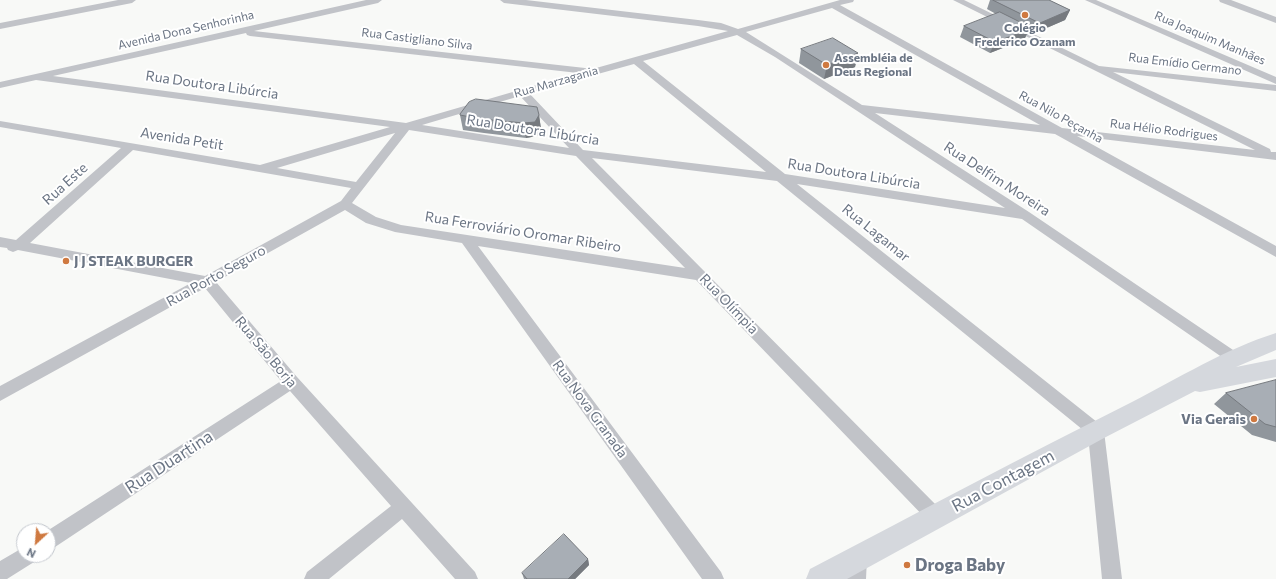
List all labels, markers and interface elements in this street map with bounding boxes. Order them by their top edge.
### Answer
street label: Avenida Dona Senhorinha [117,7,255,53]
street label: Rua Joaquim Manhães [1152,8,1268,68]
marker: Colégio Frederico Ozanam [1020,10,1030,20]
place label: Colégio Frederico Ozanam [975,21,1075,49]
street label: Rua Castigliano Silva [361,25,473,53]
street label: Rua Emídio Germano [1127,50,1243,78]
place label: Assembléia de Deus Regional [834,51,913,79]
marker: Assembléia de Deus Regional [821,60,831,70]
street label: Rua Marzagania [512,63,600,101]
street label: Rua Doutora Libúrcia [144,67,280,103]
street label: Rua Nilo Peçanha [1016,88,1106,146]
street label: Rua Doutora Libúrcia [466,111,600,149]
street label: Rua Hélio Rodrigues [1109,116,1219,144]
street label: Avenida Petit [139,124,225,154]
street label: Rua Delfim Moreira [941,138,1053,220]
street label: Rua Doutora Libúrcia [787,155,921,193]
street label: Rua Este [39,159,91,209]
street label: Rua Lagamar [839,201,913,265]
street label: Rua Ferroviário Oromar Ribeiro [424,208,622,256]
street label: Rua Porto Seguro [163,242,269,310]
place label: J J STEAK BURGER [74,253,193,269]
marker: J J STEAK BURGER [61,256,71,266]
street label: Rua Olímpia [696,270,762,338]
street label: Rua São Borja [231,313,301,391]
street label: Rua Nova Granada [549,357,631,461]
place label: Via Gerais [1181,411,1246,427]
marker: Via Gerais [1249,414,1259,424]
street label: Rua Duartina [121,426,217,498]
street label: Rua Contagem [948,445,1058,517]
north arrow [16,523,56,563]
text: N [24,546,38,561]
place label: Droga Baby [915,555,1005,575]
marker: Droga Baby [902,560,912,570]

